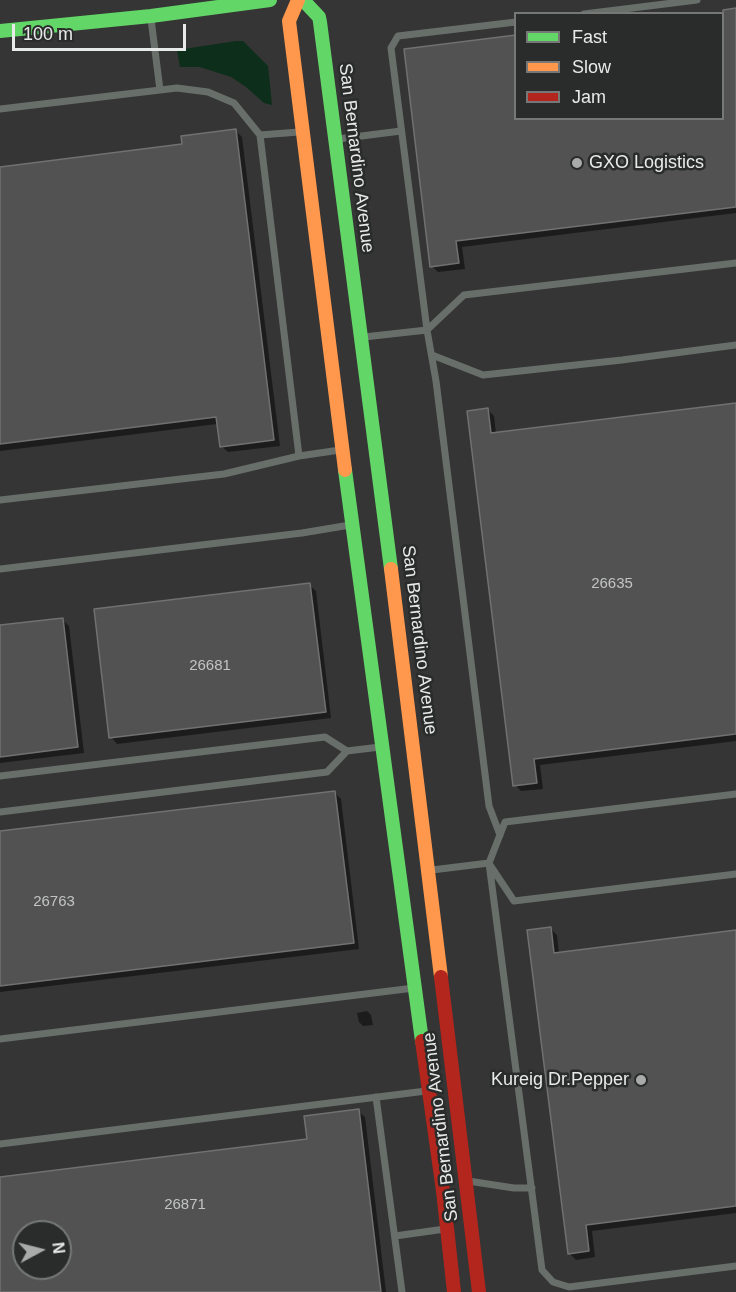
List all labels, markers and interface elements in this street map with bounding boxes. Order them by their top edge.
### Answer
scale bar [15,12,189,50]
legend [514,12,724,120]
text: 100 m [23,24,73,44]
text: Fast [572,27,607,47]
text: Slow [572,57,611,77]
street label: San Bernardino Avenue [334,62,378,254]
text: Jam [572,87,606,107]
place label: GXO Logistics [589,152,704,174]
marker: GXO Logistics [570,156,584,170]
street label: San Bernardino Avenue [397,544,441,736]
house number: 26635 [591,575,633,593]
house number: 26681 [189,657,231,675]
house number: 26763 [33,893,75,911]
street label: San Bernardino Avenue [419,1031,463,1223]
place label: Kureig Dr.Pepper [491,1069,629,1091]
marker: Kureig Dr.Pepper [634,1073,648,1087]
house number: 26871 [164,1196,206,1214]
north arrow [12,1220,72,1280]
text: N [49,1241,68,1255]

